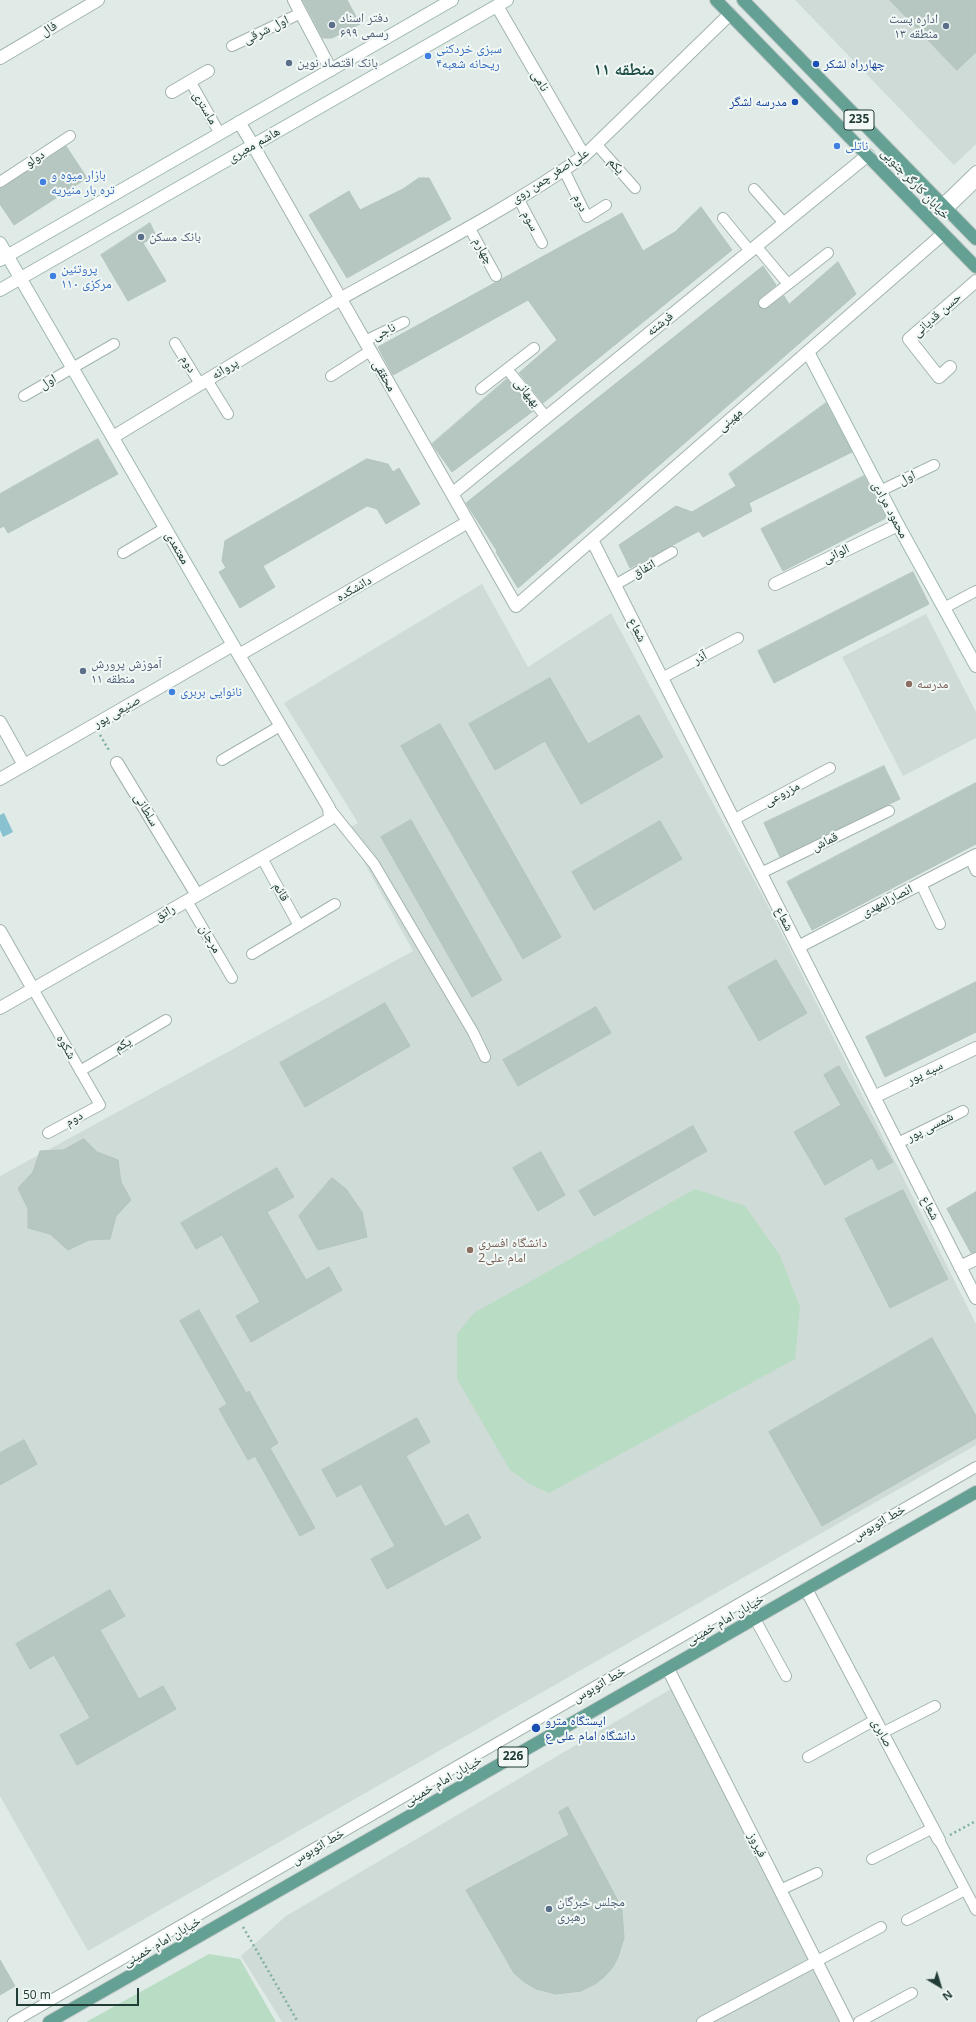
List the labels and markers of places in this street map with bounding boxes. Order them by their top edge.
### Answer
place label: دفتر اسناد رسمی ۶۹۹ [340,10,389,41]
place label: اداره پست منطقه ۱۳ [889,11,938,42]
marker: دفتر اسناد رسمی ۶۹۹ [327,20,337,30]
marker: اداره پست منطقه ۱۳ [941,21,951,31]
place label: سبزی خردکنی ریحانه شعبه۴ [436,41,502,72]
marker: سبزی خردکنی ریحانه شعبه۴ [423,51,433,61]
place label: بانک اقتصاد نوین [297,55,378,71]
place label: چهارراه لشکر [824,56,885,72]
marker: بانک اقتصاد نوین [284,58,294,68]
marker: چهارراه لشکر [811,59,821,69]
place label: مدرسه لشگر [729,94,787,110]
marker: مدرسه لشگر [790,97,800,107]
place label: ناتلی [845,138,868,154]
marker: ناتلی [832,141,842,151]
place label: بازار میوه و تره بار منیریه [51,167,115,198]
marker: بازار میوه و تره بار منیریه [38,177,48,187]
place label: بانک مسکن [149,229,201,245]
marker: بانک مسکن [136,232,146,242]
place label: پروتئین مرکزی ۱۱۰ [61,261,112,292]
marker: پروتئین مرکزی ۱۱۰ [48,271,58,281]
place label: آموزش پرورش منطقه ۱۱ [91,656,162,687]
marker: آموزش پرورش منطقه ۱۱ [78,666,88,676]
place label: مدرسه [917,676,949,692]
marker: مدرسه [904,679,914,689]
place label: نانوایی بربری [180,684,242,700]
marker: نانوایی بربری [167,687,177,697]
place label: دانشگاه افسری امام علی2 [478,1235,547,1266]
marker: دانشگاه افسری امام علی2 [465,1245,475,1255]
place label: ایستگاه مترو دانشگاه امام علی ع [545,1713,636,1744]
marker: ایستگاه مترو دانشگاه امام علی ع [530,1722,542,1734]
place label: مجلس خبرگان رهبری [557,1894,625,1925]
marker: مجلس خبرگان رهبری [544,1904,554,1914]

